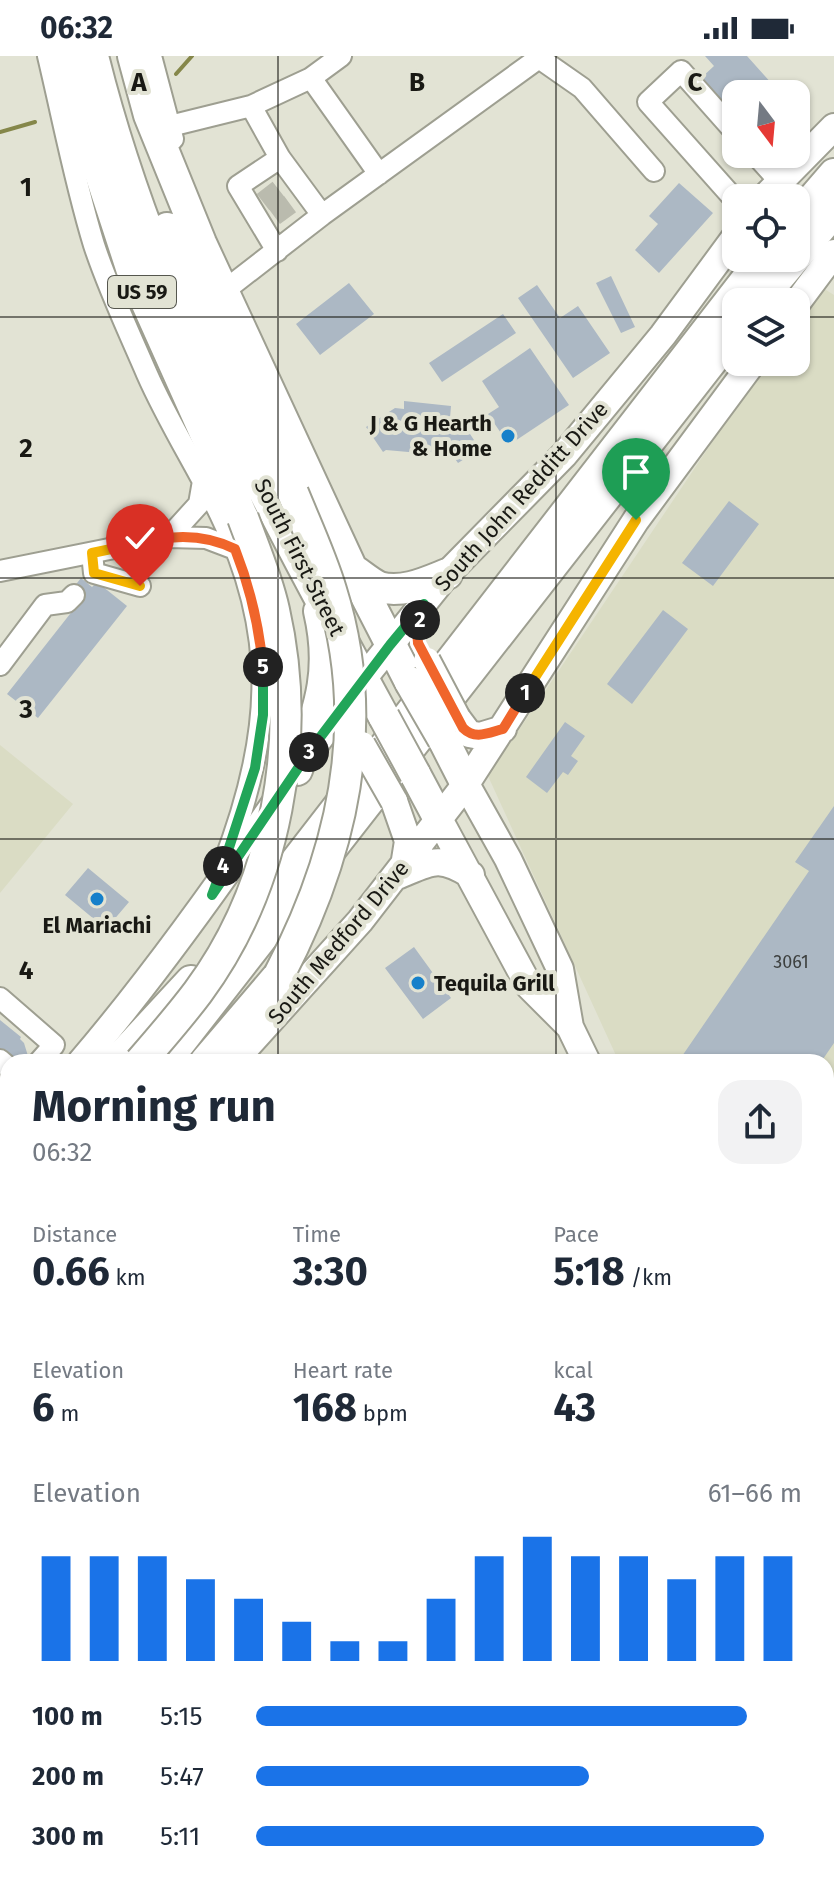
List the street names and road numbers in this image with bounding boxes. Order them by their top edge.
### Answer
road number: US 59 [108,276,176,308]
street label: South John Redditt Drive [429,396,614,597]
street label: South First Street [248,474,351,640]
street label: South Medford Drive [262,855,415,1030]

